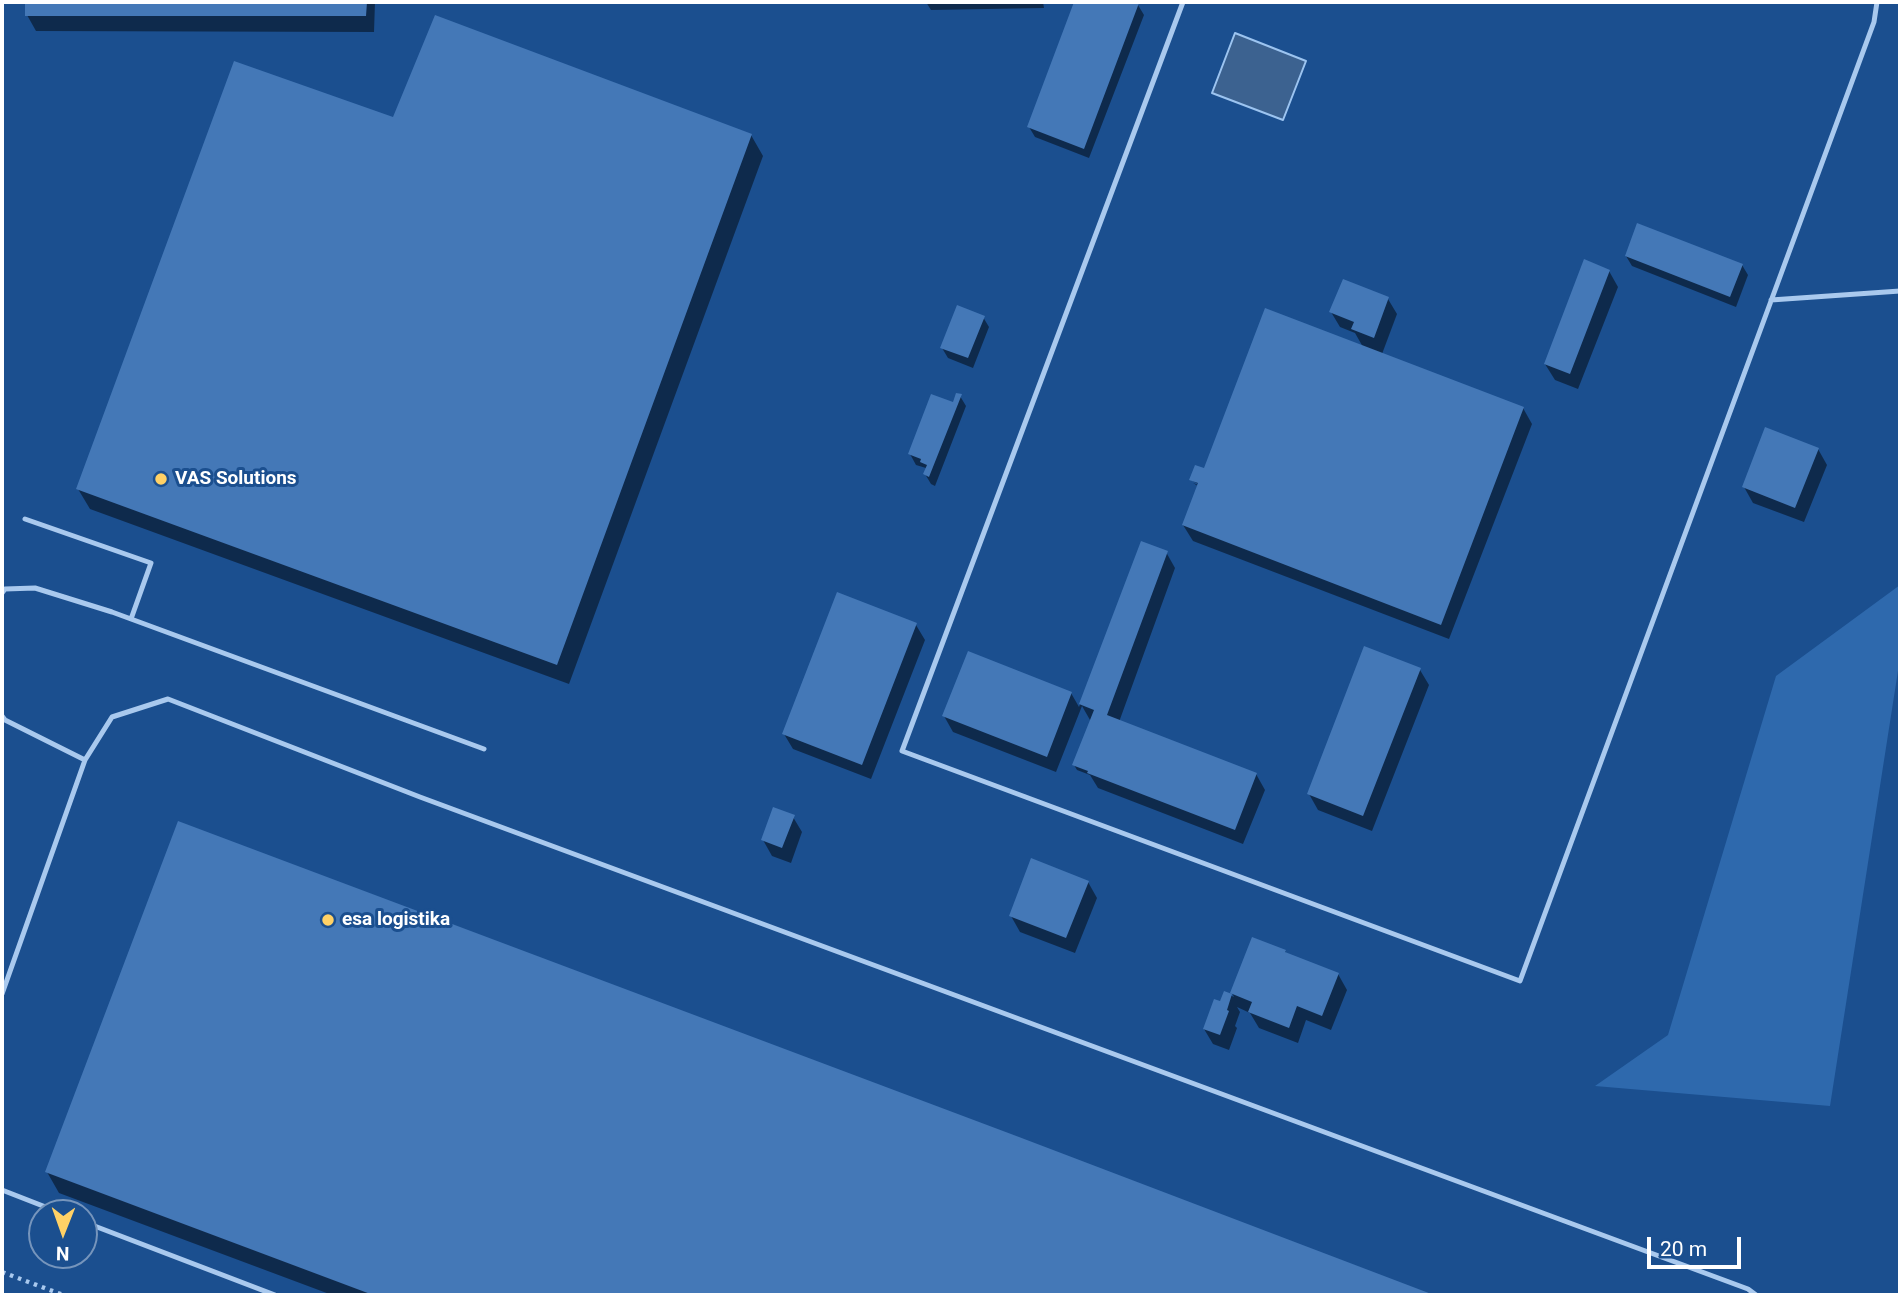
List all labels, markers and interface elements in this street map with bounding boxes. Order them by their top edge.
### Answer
place label: VAS Solutions [175,468,297,490]
marker: VAS Solutions [153,471,169,487]
place label: esa logistika [342,909,450,931]
marker: esa logistika [320,912,336,928]
north arrow [28,1199,98,1269]
scale bar [1650,1224,1744,1268]
text: 20 m [1660,1237,1707,1261]
text: N [56,1242,70,1265]

